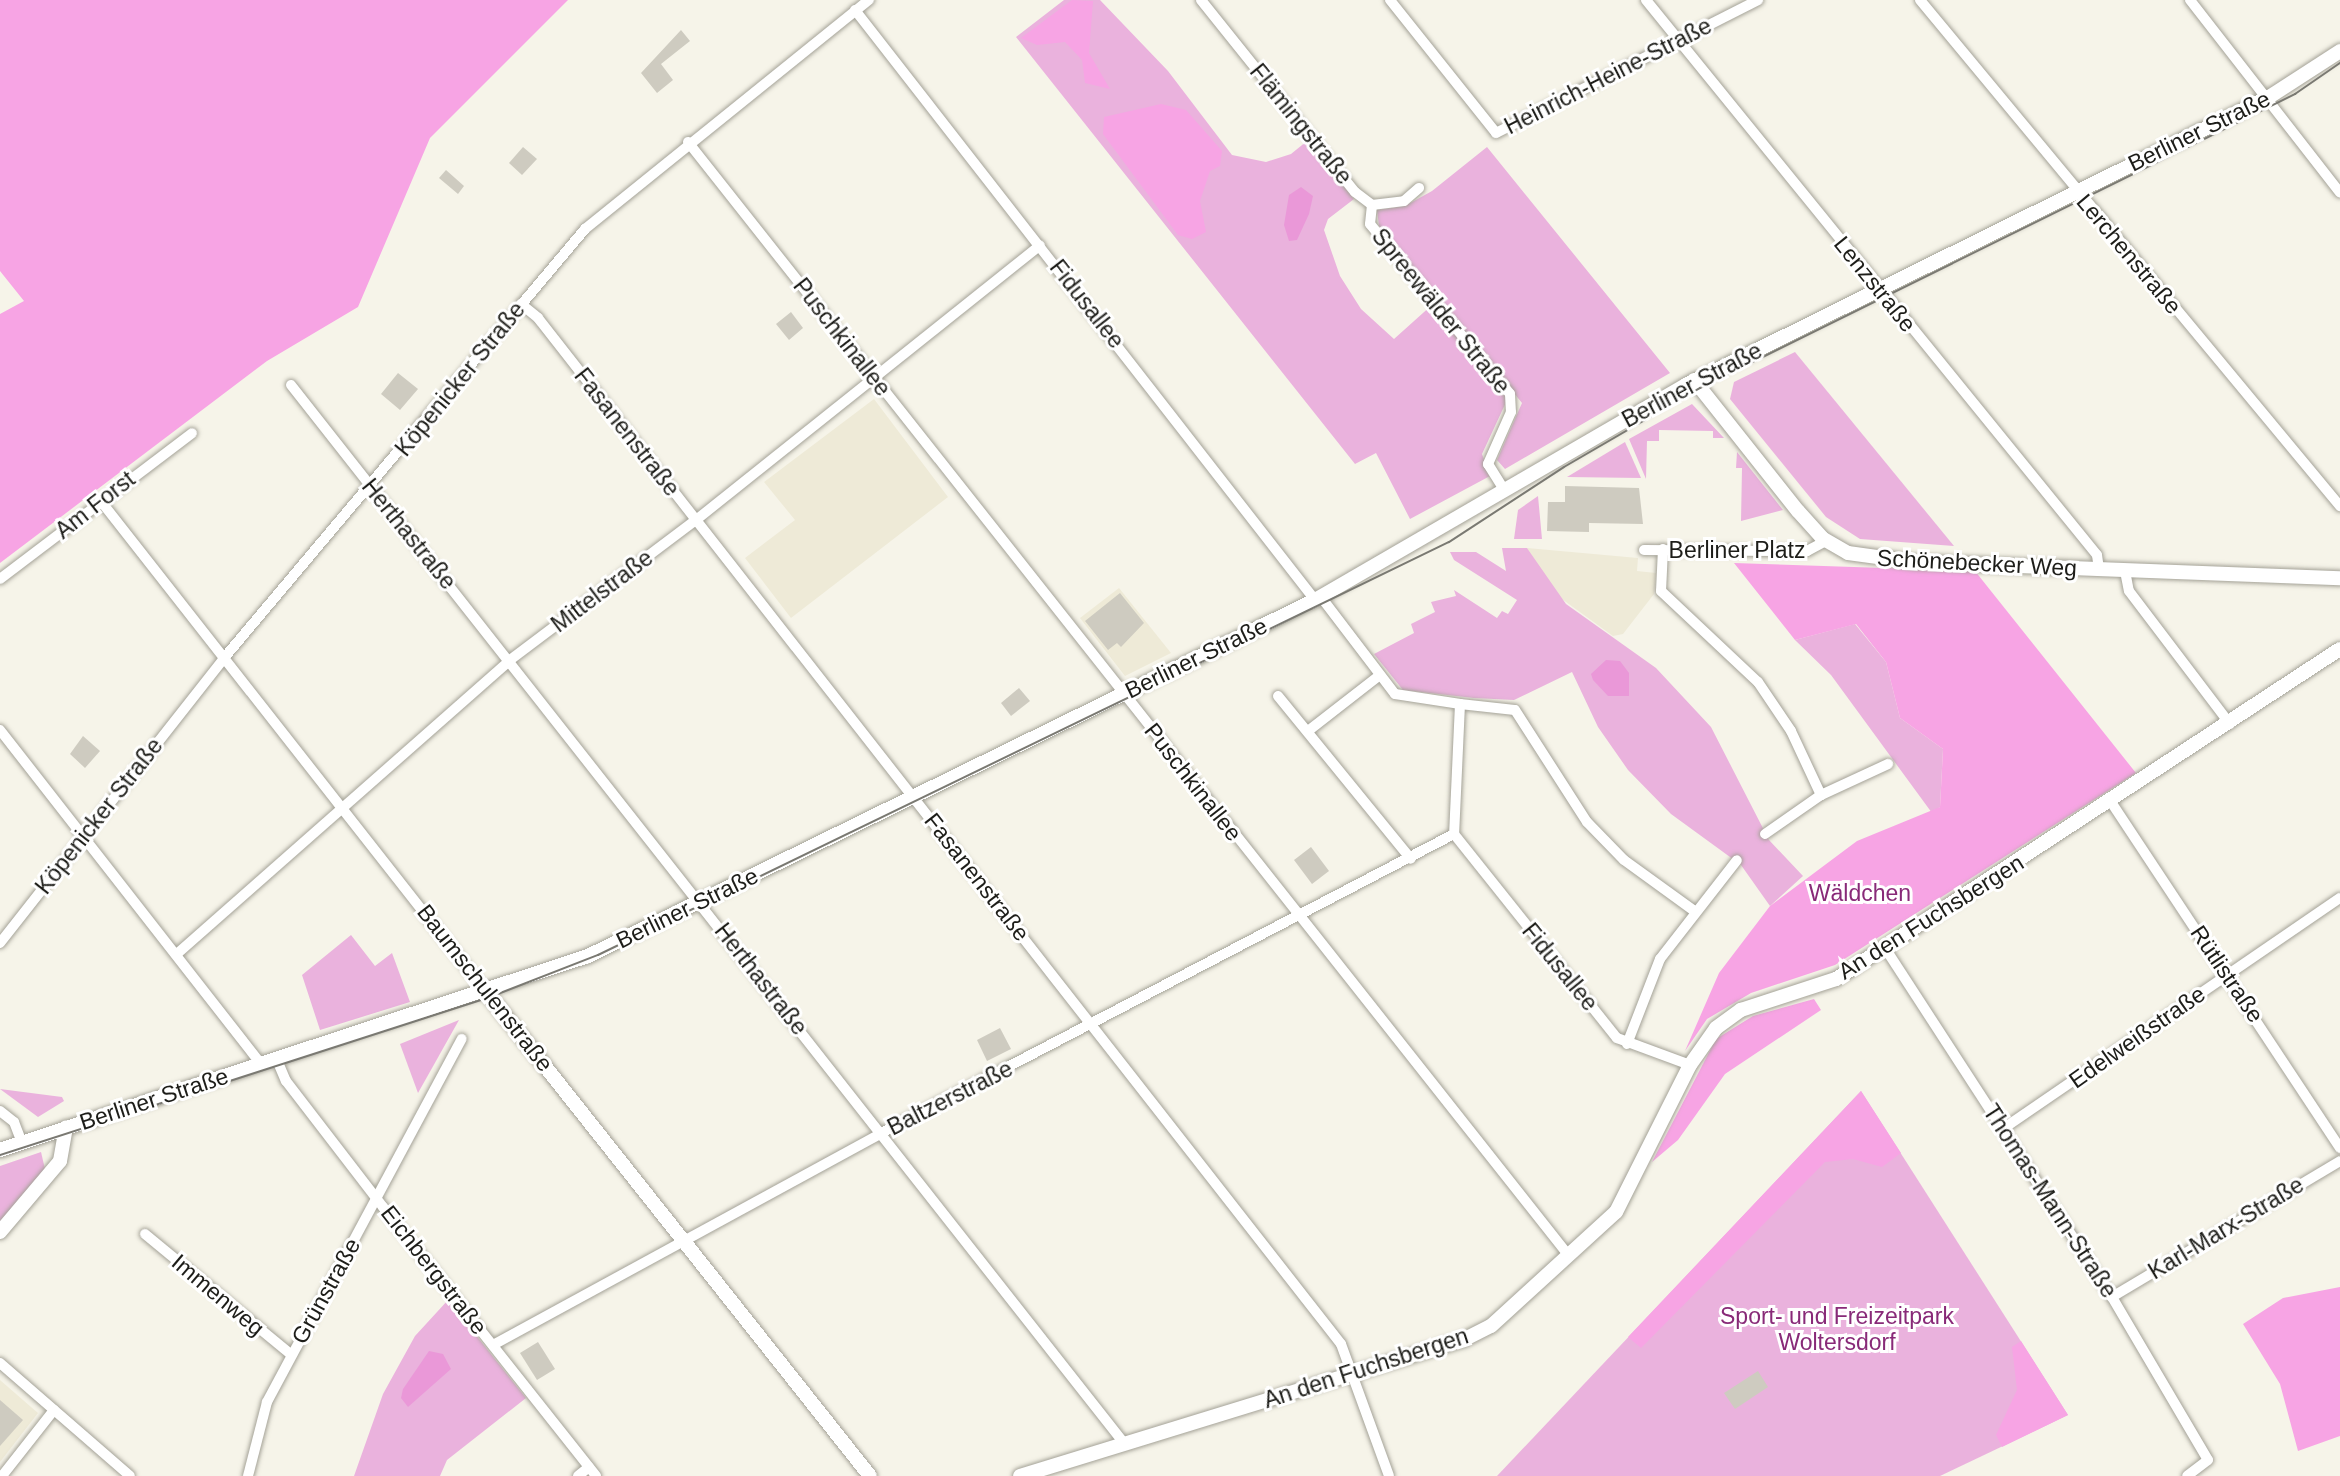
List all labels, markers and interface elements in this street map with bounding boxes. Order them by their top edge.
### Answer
street label: Heinrich-Heine-Straße [1500,12,1716,140]
street label: Flämingstraße [1244,58,1358,190]
street label: Berliner Straße [2123,85,2275,177]
street label: Lerchenstraße [2071,188,2187,320]
street label: Spreewälder Straße [1366,223,1516,399]
street label: Lenzstraße [1828,231,1922,337]
street label: Fidusallee [1044,254,1130,354]
street label: Puschkinallee [787,273,897,401]
street label: Köpenicker Straße [389,296,531,462]
street label: Berliner Straße [1617,337,1767,433]
street label: Fasanenstraße [569,363,685,501]
street label: Am Forst [50,465,140,545]
street label: Herthastraße [356,473,462,595]
street label: Berliner Platz [1669,536,1805,564]
street label: Mittelstraße [546,544,658,638]
street label: Schönebecker Weg [1876,544,2078,582]
street label: Berliner Straße [1120,612,1272,704]
street label: Puschkinallee [1138,718,1248,846]
street label: Köpenicker Straße [29,732,169,900]
street label: Fasanenstraße [919,808,1035,946]
street label: An den Fuchsbergen [1833,849,2029,985]
street label: Berliner Straße [611,862,763,954]
park label: Wäldchen [1809,879,1911,907]
street label: Baumschulenstraße [411,899,559,1077]
street label: Herthastraße [709,918,813,1040]
street label: Fidusallee [1516,918,1604,1016]
street label: Rütlistraße [2184,920,2270,1028]
street label: Edelweißstraße [2064,980,2210,1094]
street label: Baltzerstraße [883,1055,1017,1141]
street label: Berliner Straße [76,1062,232,1136]
street label: Thomas-Mann-Straße [1977,1099,2123,1303]
street label: Karl-Marx-Straße [2143,1171,2309,1285]
street label: Eichbergstraße [375,1200,493,1340]
street label: Grünstraße [286,1233,366,1349]
street label: Immenweg [166,1248,270,1342]
park label: Sport- und Freizeitpark Woltersdorf [1720,1302,1954,1356]
street label: An den Fuchsbergen [1260,1322,1472,1414]

